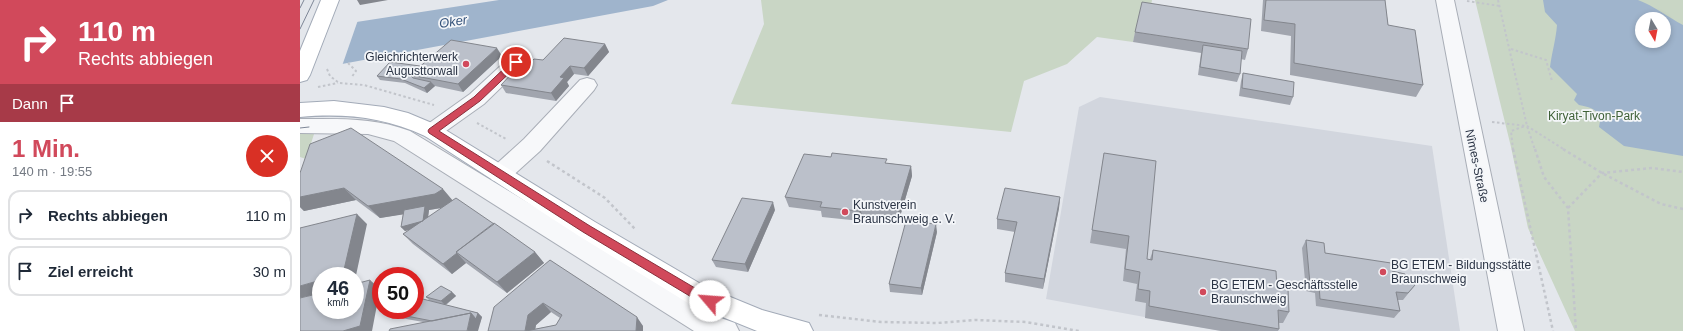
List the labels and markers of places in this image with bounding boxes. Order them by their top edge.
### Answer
pin [499,45,533,79]
place label: Gleichrichterwerk Augusttorwall [365,50,459,78]
marker: Gleichrichterwerk Augusttorwall [461,59,471,69]
place label: Kunstverein Braunschweig e. V. [853,198,955,226]
marker: Kunstverein Braunschweig e. V. [840,207,850,217]
place label: BG ETEM - Bildungsstätte Braunschweig [1391,258,1531,286]
marker: BG ETEM - Bildungsstätte Braunschweig [1378,267,1388,277]
place label: BG ETEM - Geschäftsstelle Braunschweig [1211,278,1358,306]
marker: BG ETEM - Geschäftsstelle Braunschweig [1198,287,1208,297]

